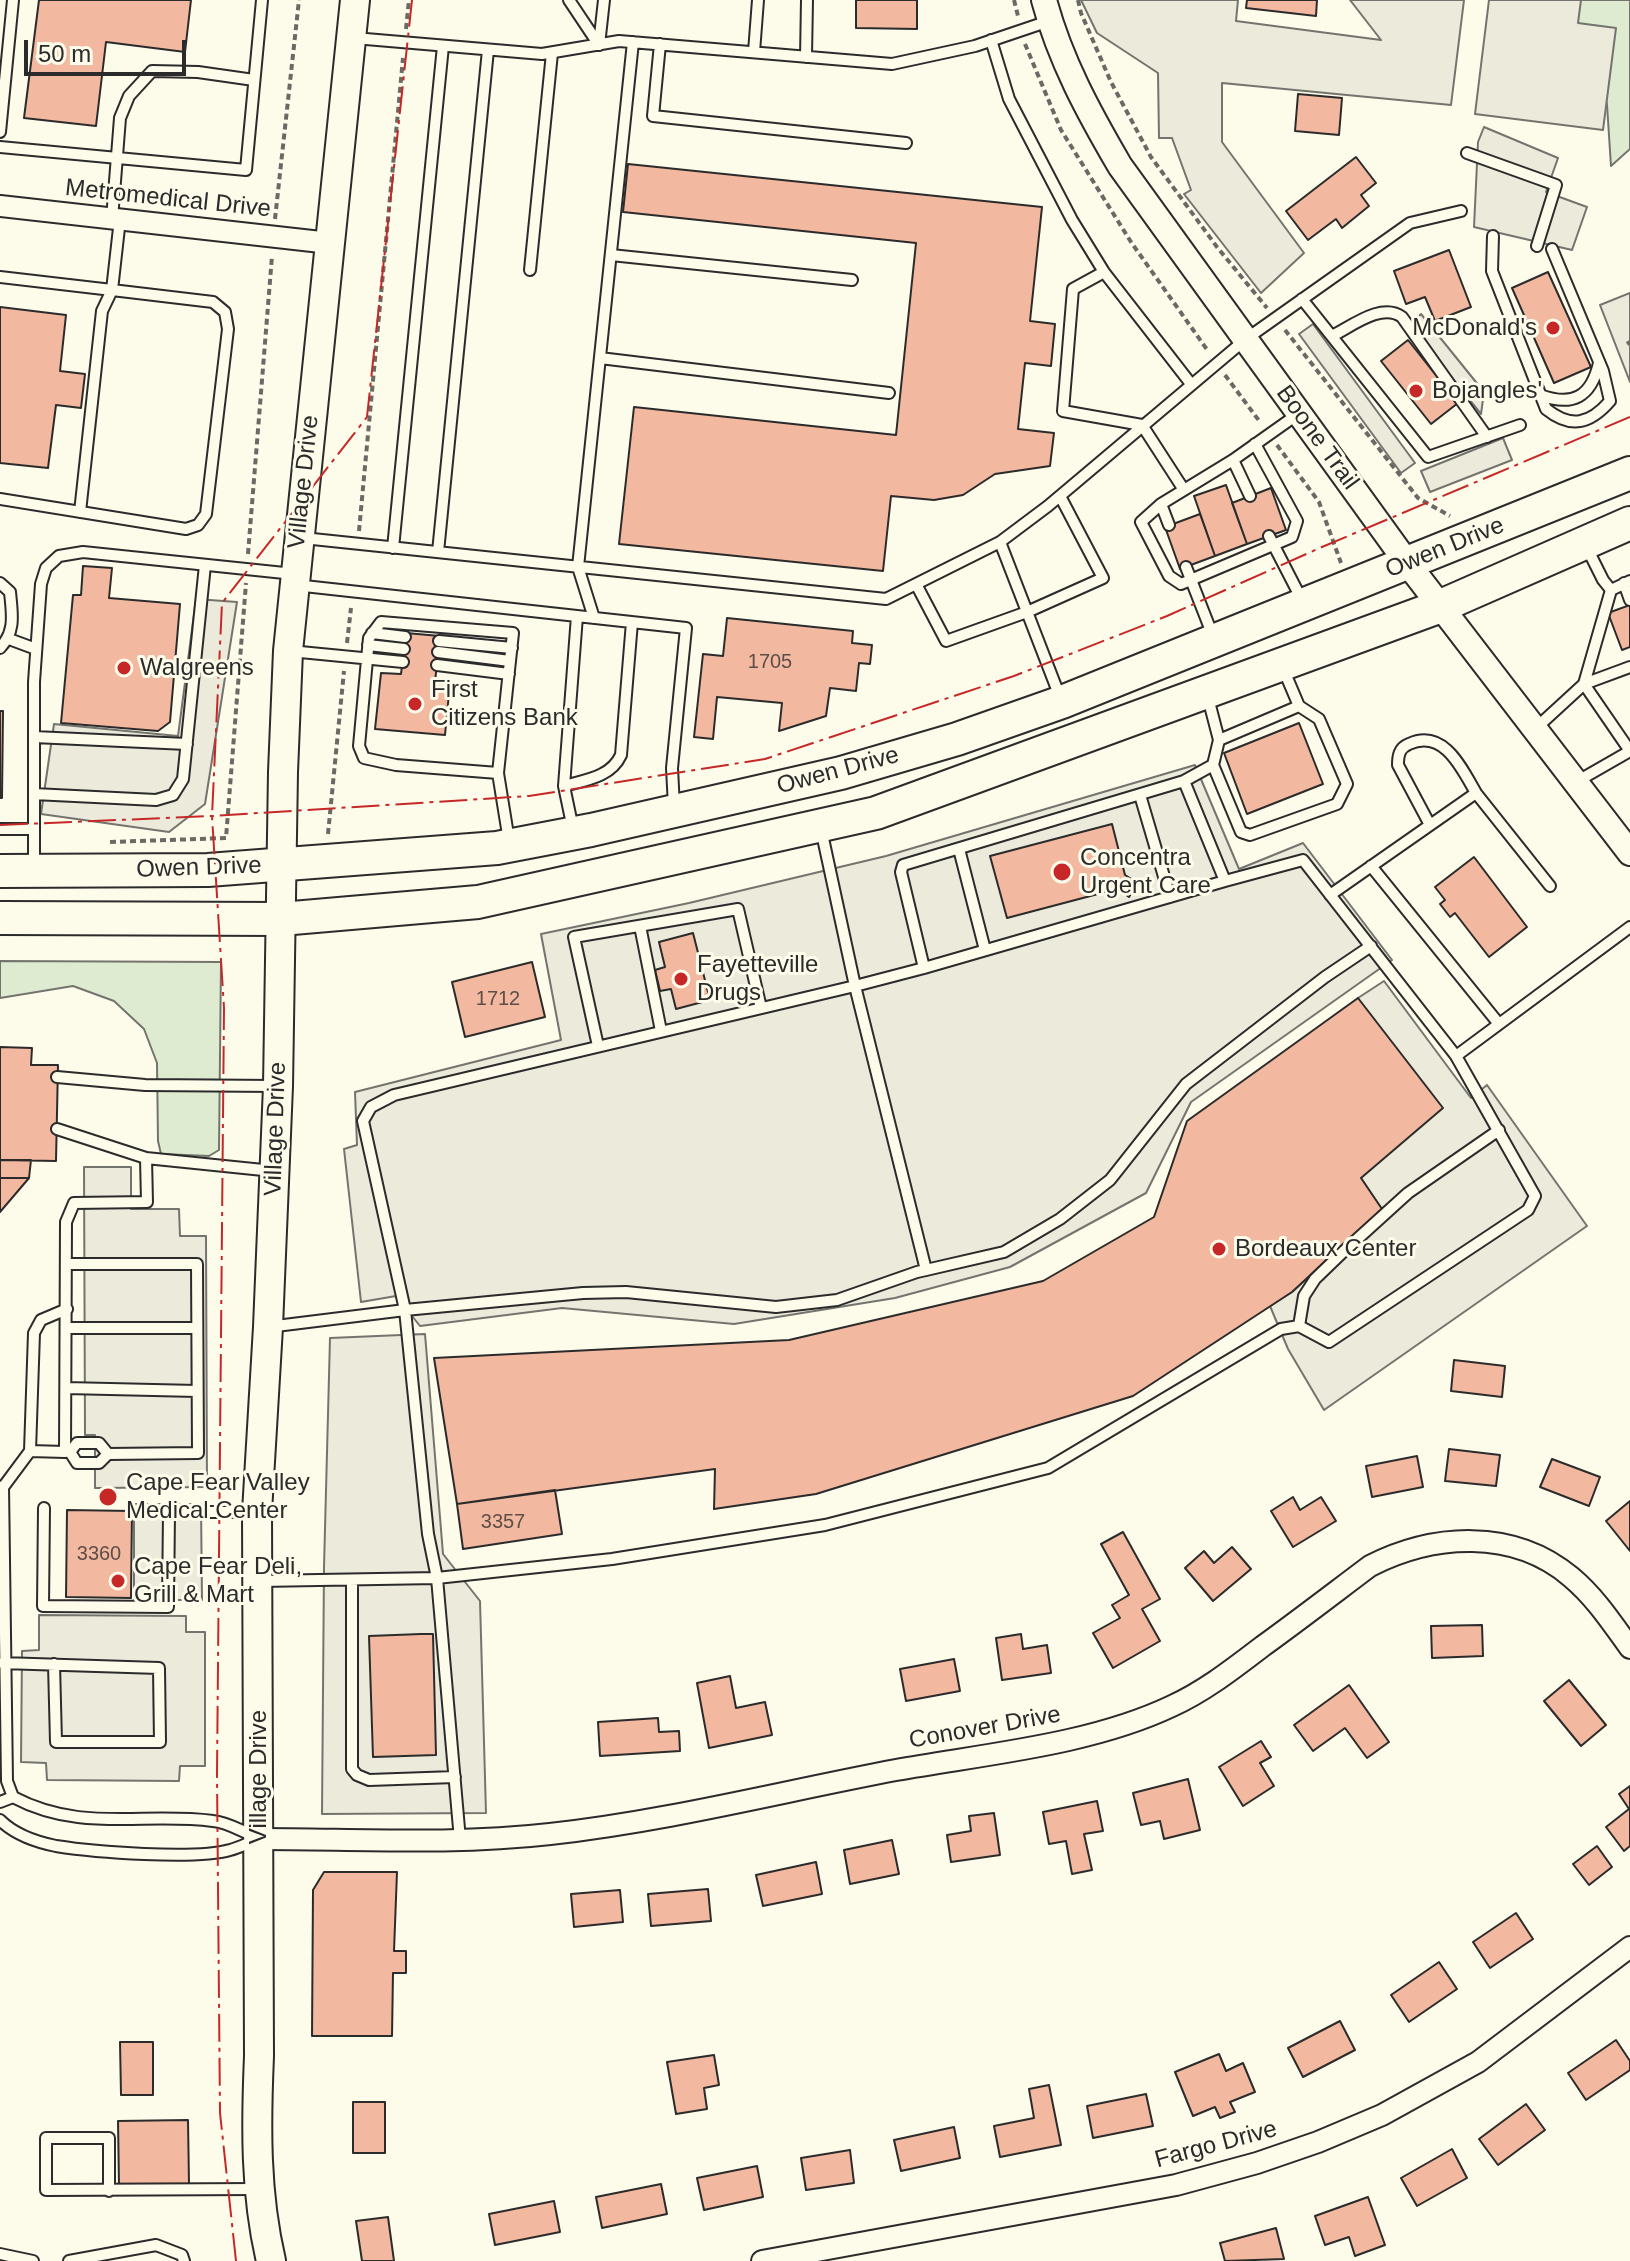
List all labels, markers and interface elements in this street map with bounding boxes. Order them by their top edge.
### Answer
scale bar [28,24,190,74]
text: 50 m [38,40,91,67]
street label: Metromedical Drive [64,174,272,224]
place label: McDonald's [1412,314,1537,342]
marker: McDonald's [1544,319,1562,337]
place label: Bojangles' [1432,377,1542,405]
street label: Boone Trail [1270,380,1364,496]
marker: Bojangles' [1407,382,1425,400]
street label: Village Drive [283,414,325,550]
street label: Owen Drive [1381,511,1509,585]
house number: 1705 [748,650,792,674]
place label: Walgreens [140,654,254,682]
marker: Walgreens [115,659,133,677]
place label: First Citizens Bank [431,676,578,732]
marker: First Citizens Bank [406,695,424,713]
street label: Owen Drive [774,741,902,801]
place label: Concentra Urgent Care [1080,844,1211,900]
street label: Owen Drive [136,851,262,885]
marker: Concentra Urgent Care [1051,861,1073,883]
place label: Fayetteville Drugs [697,951,818,1007]
marker: Fayetteville Drugs [672,970,690,988]
house number: 1712 [476,987,520,1011]
street label: Village Drive [259,1061,293,1197]
place label: Bordeaux Center [1235,1235,1416,1263]
marker: Bordeaux Center [1210,1240,1228,1258]
place label: Cape Fear Valley Medical Center [126,1469,310,1525]
marker: Cape Fear Valley Medical Center [97,1486,119,1508]
house number: 3357 [481,1510,525,1534]
house number: 3360 [77,1542,121,1566]
place label: Cape Fear Deli, Grill & Mart [134,1553,302,1609]
marker: Cape Fear Deli, Grill & Mart [109,1572,127,1590]
street label: Conover Drive [907,1701,1063,1755]
street label: Village Drive [245,1710,273,1844]
street label: Fargo Drive [1152,2115,1280,2175]

